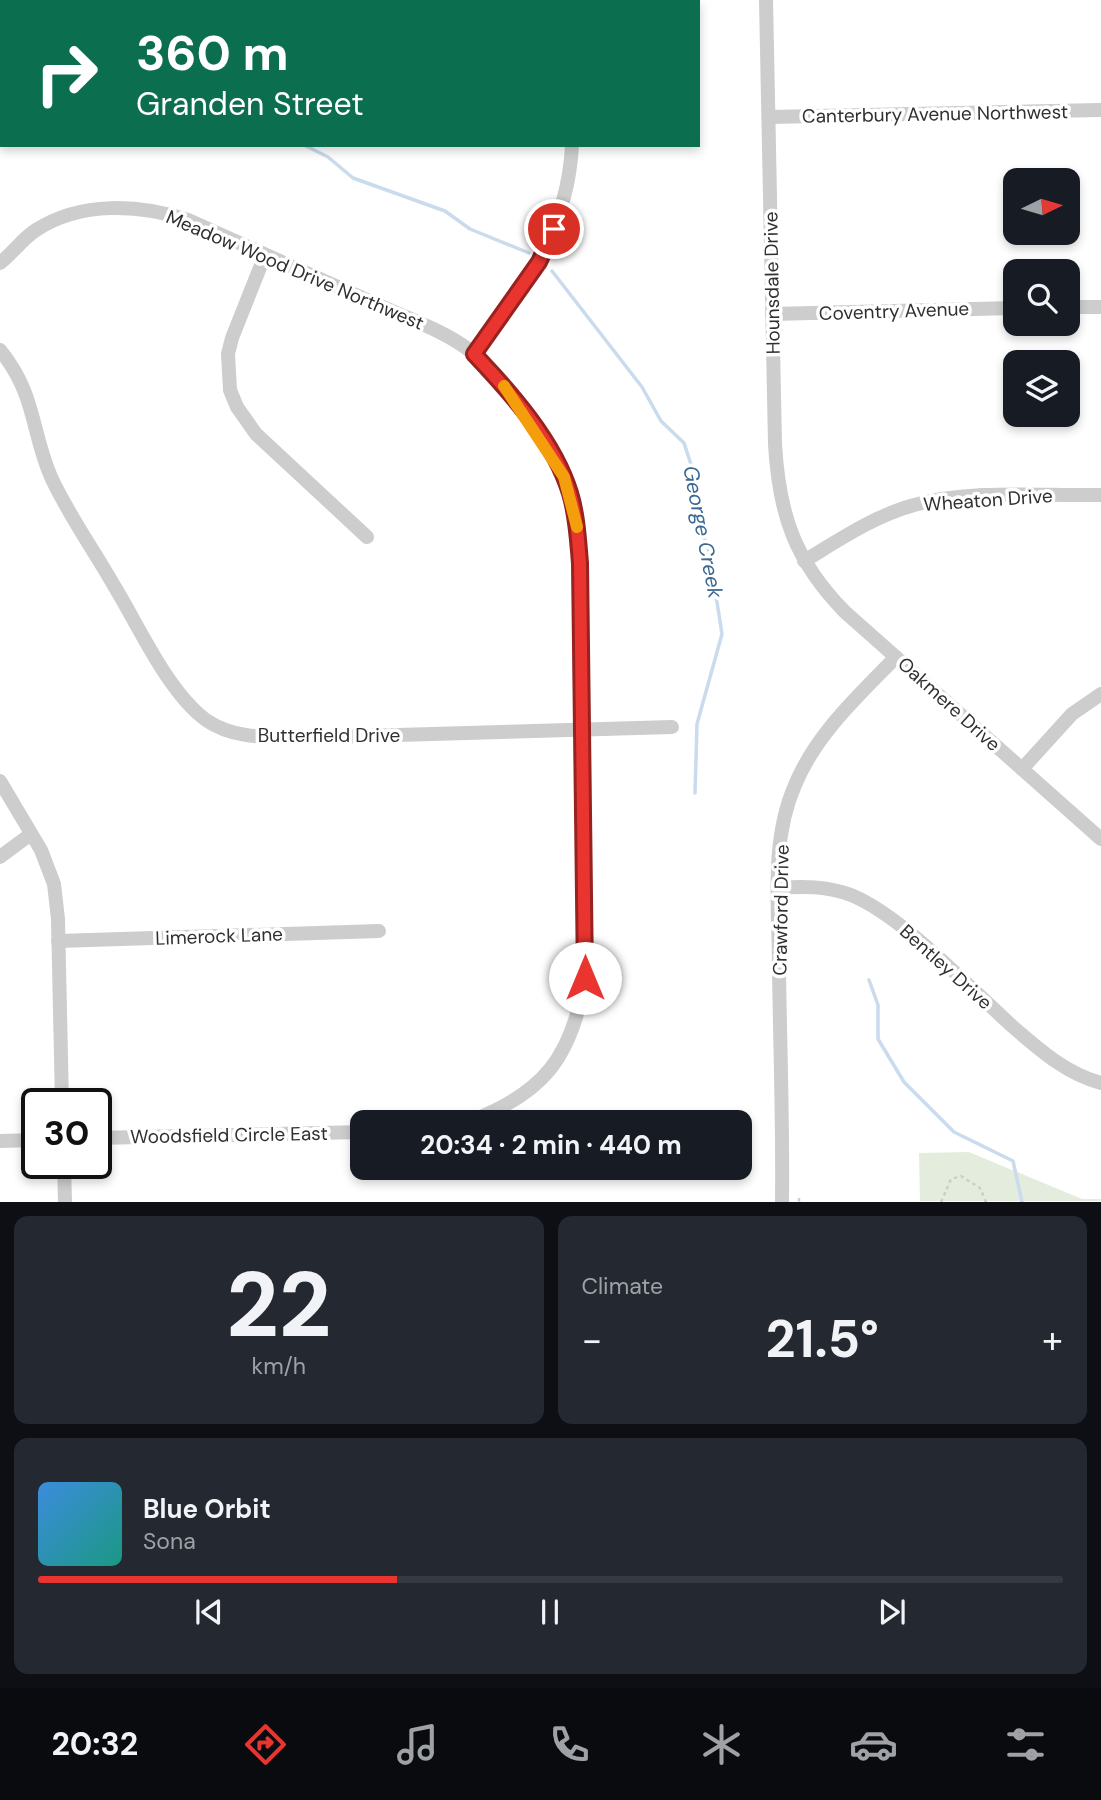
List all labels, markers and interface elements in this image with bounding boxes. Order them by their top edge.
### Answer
text: 360 m [136,21,289,85]
icon: right [21,28,112,119]
text: Granden Street [136,83,364,125]
street label: Canterbury Avenue Northwest [802,99,1068,129]
north arrow [1003,168,1080,245]
map controls [1003,168,1080,427]
pin [524,199,584,259]
street label: Meadow Wood Drive Northwest [162,204,428,336]
icon: arrive [535,210,573,248]
street label: Hounsdale Drive [758,211,786,355]
button: search [1003,259,1080,336]
street label: Coventry Avenue [818,296,970,326]
button: layers [1003,350,1080,427]
water label: George Creek [676,463,730,601]
street label: Wheaton Drive [922,483,1054,517]
street label: Oakmere Drive [892,651,1006,757]
street label: Butterfield Drive [258,723,400,748]
street label: Crawford Drive [767,844,795,976]
street label: Bentley Drive [895,919,997,1015]
street label: Limerock Lane [155,921,283,951]
position arrow [548,941,622,1015]
speed limit sign: 30 [21,1088,112,1179]
street label: Woodsfield Circle East [130,1121,328,1149]
text: 20:34 · 2 min · 440 m [420,1128,682,1162]
text: 22 [226,1246,331,1364]
text: Climate [582,1271,663,1301]
text: 21.5° [766,1305,879,1373]
text: − [582,1315,602,1365]
text: + [1042,1315,1063,1365]
text: km/h [252,1351,306,1381]
text: Blue Orbit [143,1492,271,1526]
text: Sona [143,1526,196,1556]
icon: previous [190,1593,228,1631]
icon: pause [531,1593,569,1631]
icon: next [873,1593,911,1631]
icon: directions [241,1720,290,1769]
icon: music [393,1720,442,1769]
icon: phone [545,1720,594,1769]
icon: climate [697,1720,746,1769]
icon: car [849,1720,898,1769]
icon: filters [1001,1720,1050,1769]
text: 20:32 [51,1723,138,1765]

